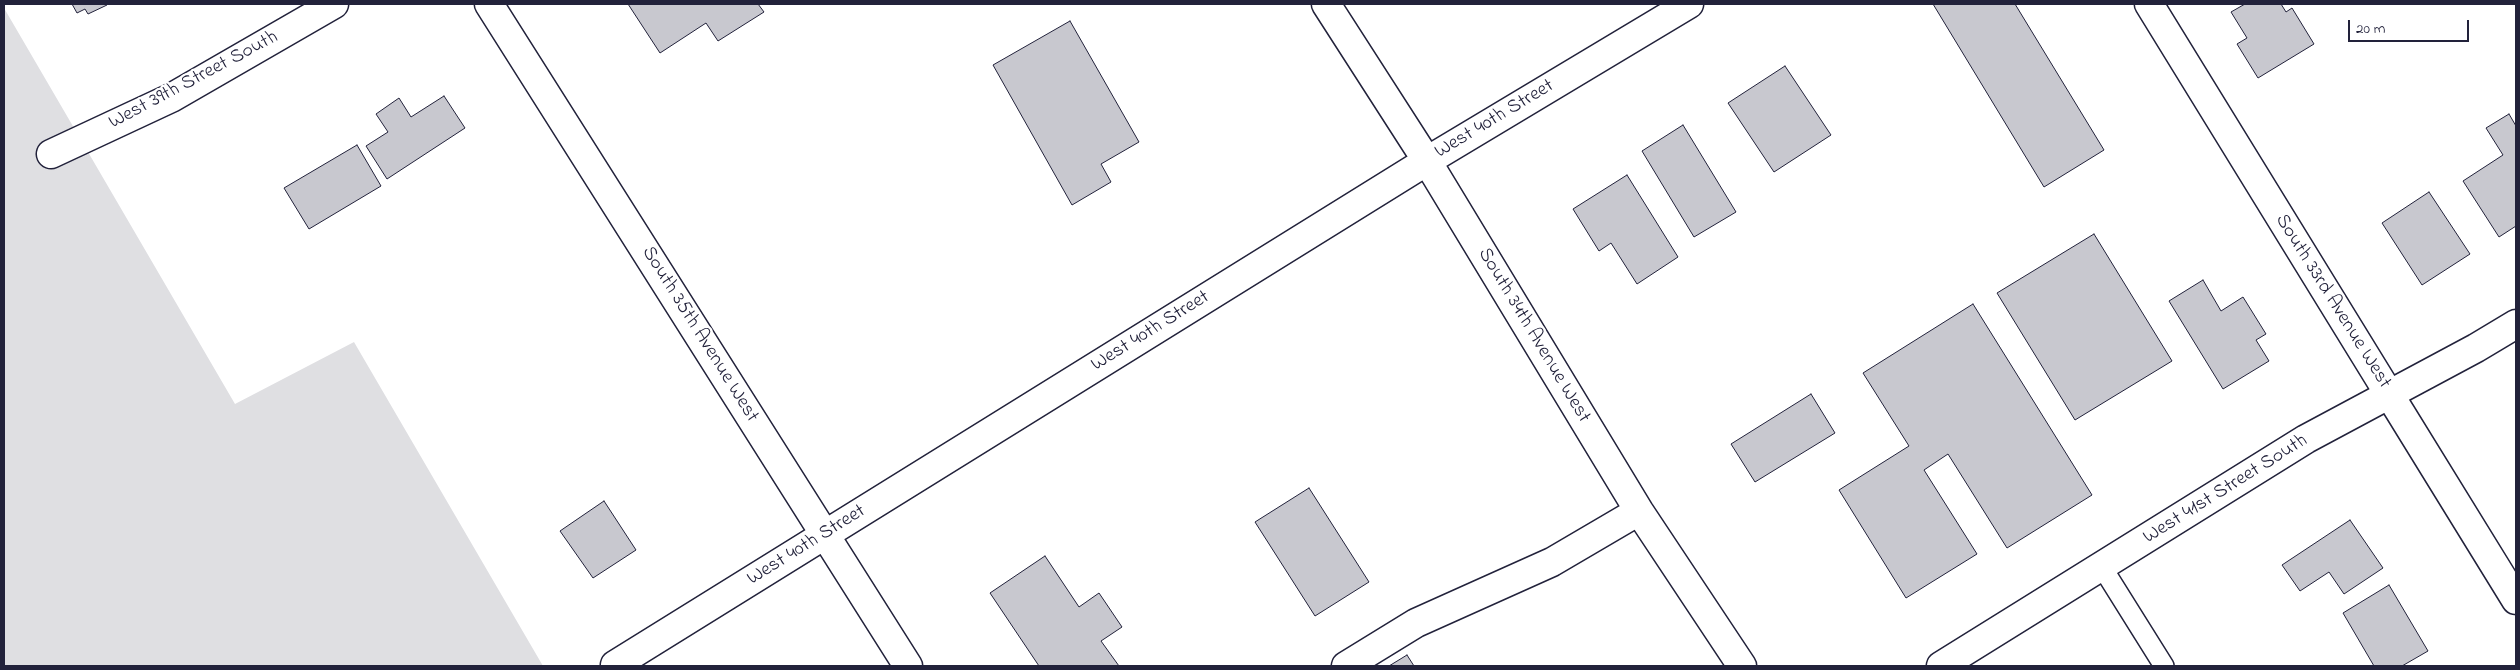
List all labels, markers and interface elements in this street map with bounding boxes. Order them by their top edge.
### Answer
scale bar [2350,10,2471,42]
text: 20 m [2356,18,2385,40]
street label: West 39th Street South [105,26,283,136]
street label: West 40th Street [1431,75,1559,165]
street label: South 33rd Avenue West [2269,210,2395,394]
street label: South 35th Avenue West [635,243,763,427]
street label: South 34th Avenue West [1471,244,1595,428]
street label: West 40th Street [1087,286,1215,378]
street label: West 41st Street South [2139,430,2313,550]
street label: West 40th Street [743,500,871,592]

